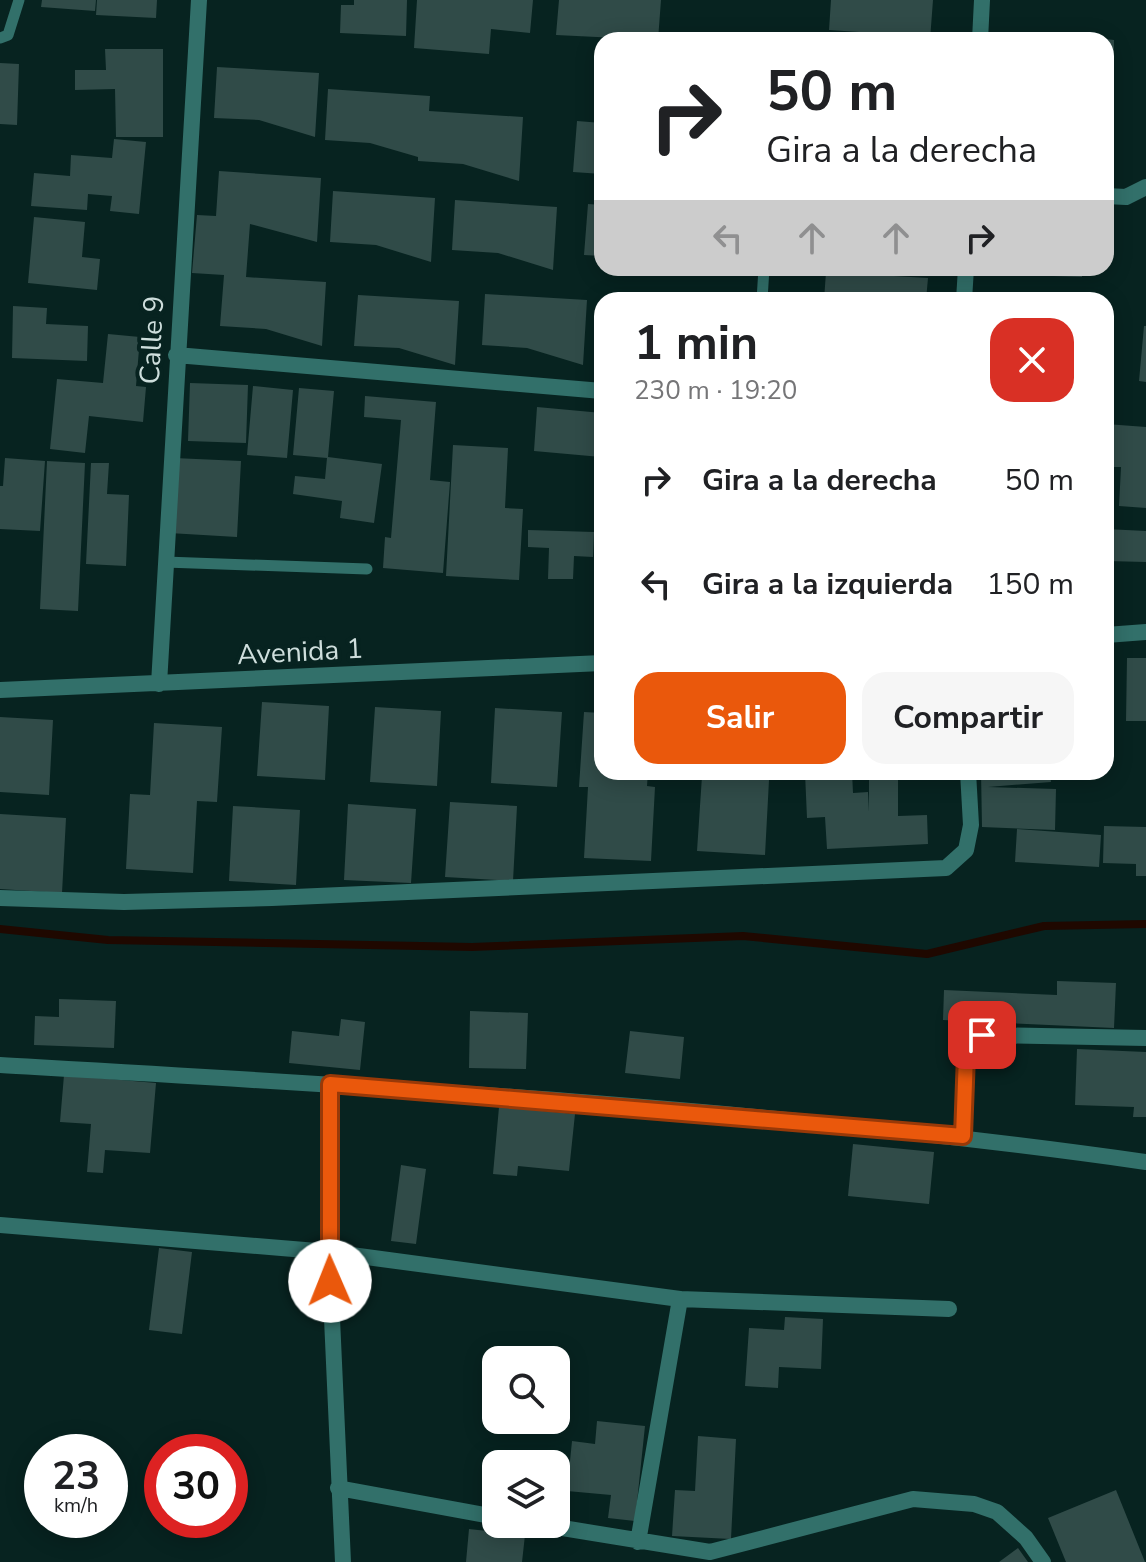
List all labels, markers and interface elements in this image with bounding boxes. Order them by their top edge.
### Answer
text: 50 m [766,53,897,130]
icon: right [634,64,738,168]
text: Gira a la derecha [766,126,1037,175]
icon: left [706,216,750,260]
icon: ahead [790,216,834,260]
icon: ahead [874,216,918,260]
icon: right [958,216,1002,260]
street label: Calle 9 [131,295,173,385]
text: 1 min [634,310,758,376]
button: close [990,318,1074,402]
text: 230 m · 19:20 [634,373,797,408]
icon: right [634,458,678,502]
text: Gira a la derecha [702,460,937,501]
text: 50 m [1005,460,1074,501]
icon: left [634,562,678,606]
text: Gira a la izquierda [702,564,953,605]
text: 150 m [987,564,1074,605]
street label: Avenida 1 [236,630,364,674]
button: Salir [634,672,846,764]
button: Compartir [862,672,1074,764]
pin [948,1001,1016,1069]
icon: arrive [960,1013,1004,1057]
position arrow [288,1239,372,1323]
map controls [482,1346,570,1538]
button: search [482,1346,570,1434]
speed limit sign: 30 [144,1434,248,1538]
text: 23 [52,1449,100,1503]
button: layers [482,1450,570,1538]
text: km/h [54,1492,98,1519]

